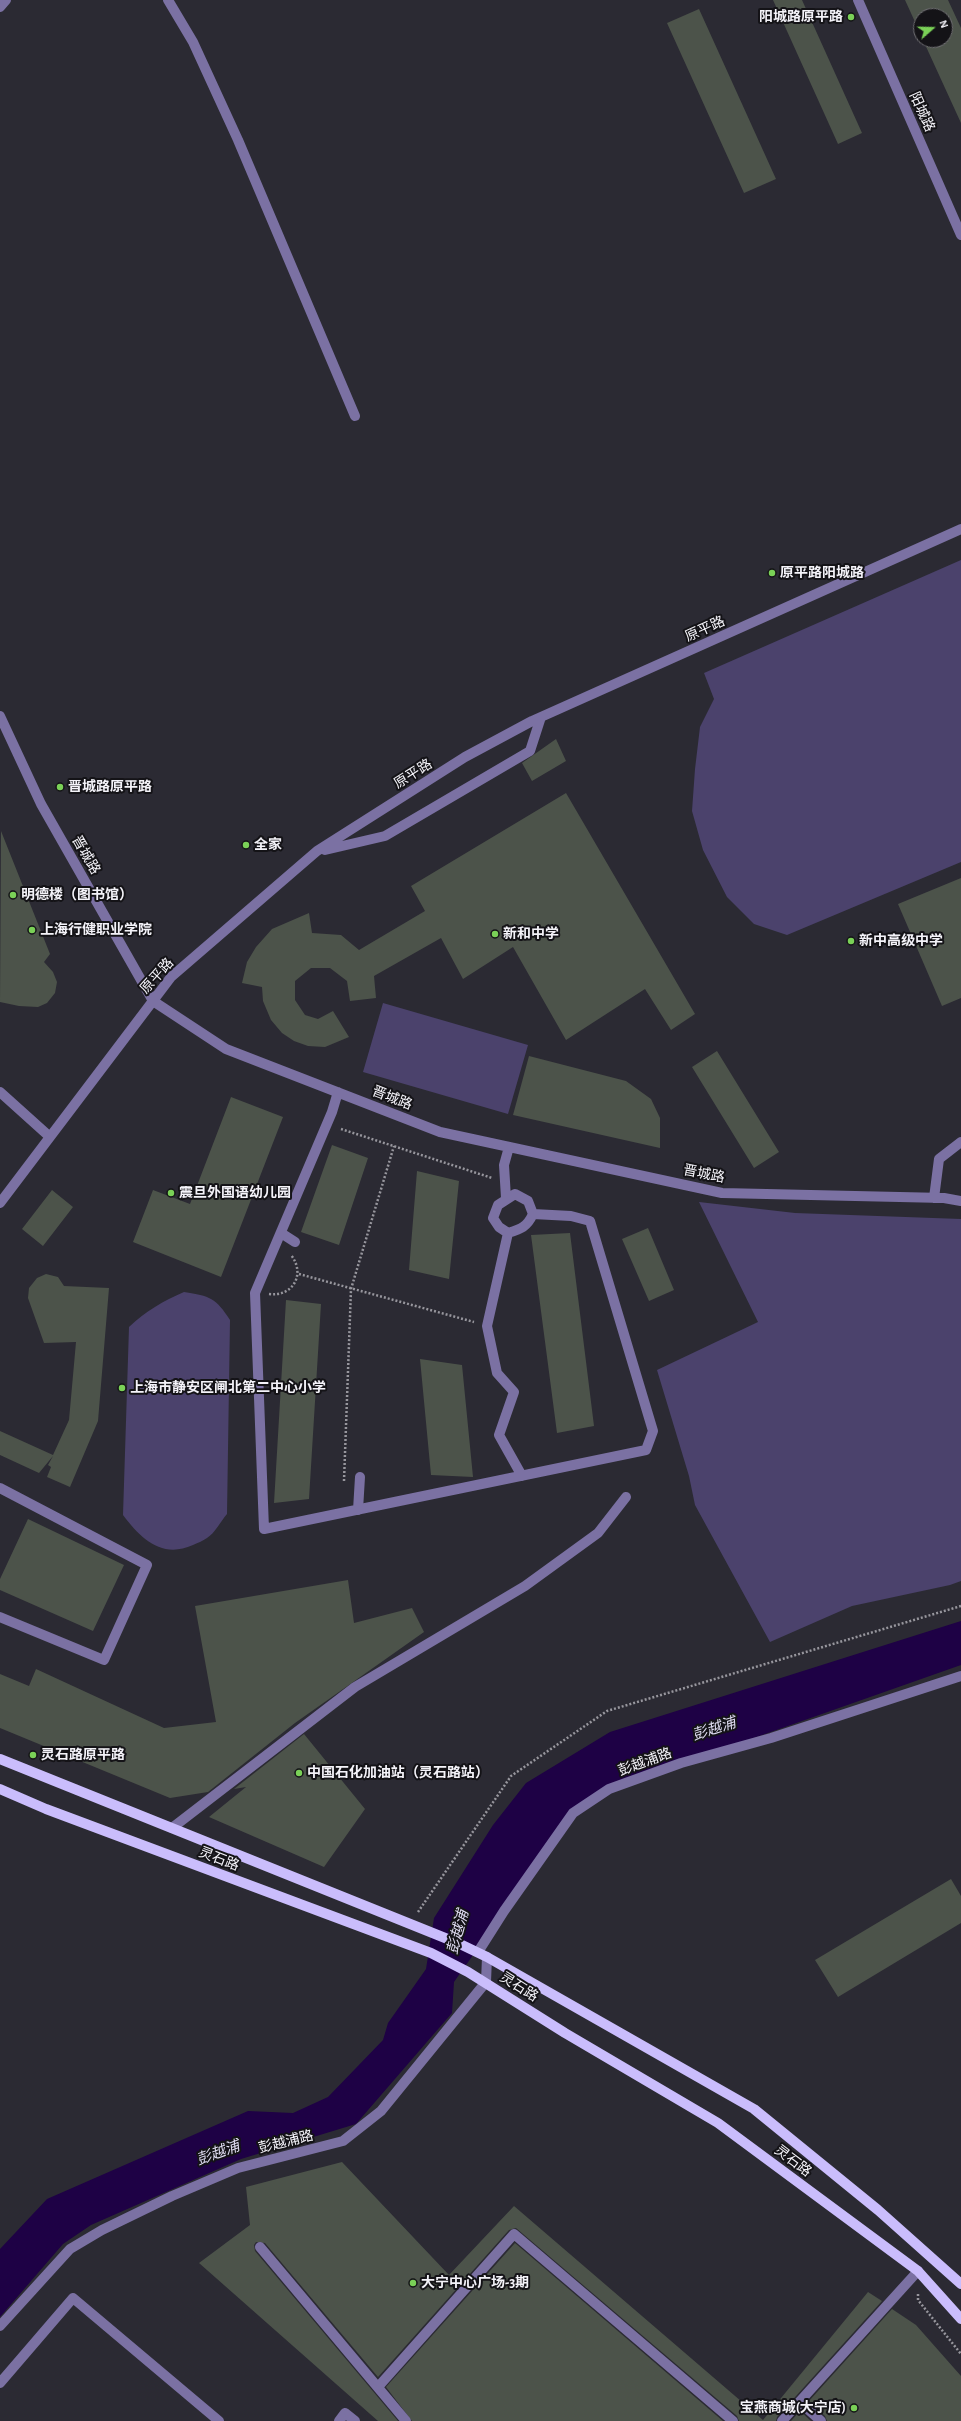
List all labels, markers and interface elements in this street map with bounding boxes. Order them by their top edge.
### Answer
north arrow [913,8,953,48]
place label: 阳城路原平路 [759,9,843,25]
marker: 阳城路原平路 [846,12,856,22]
text: N [937,19,950,30]
street label: 阳城路 [906,89,938,135]
place label: 原平路阳城路 [780,565,864,581]
marker: 原平路阳城路 [767,568,777,578]
street label: 原平路 [682,613,728,645]
street label: 原平路 [391,756,435,792]
place label: 晋城路原平路 [68,779,152,795]
marker: 晋城路原平路 [55,782,65,792]
street label: 晋城路 [68,833,104,877]
place label: 全家 [254,837,282,853]
marker: 全家 [241,840,251,850]
place label: 明德楼（图书馆） [21,887,133,903]
marker: 明德楼（图书馆） [8,890,18,900]
place label: 上海行健职业学院 [40,922,152,938]
marker: 上海行健职业学院 [27,925,37,935]
place label: 新和中学 [503,926,559,942]
marker: 新和中学 [490,929,500,939]
place label: 新中高级中学 [859,933,943,949]
marker: 新中高级中学 [846,936,856,946]
street label: 原平路 [137,955,177,997]
street label: 晋城路 [369,1083,415,1113]
street label: 晋城路 [682,1162,726,1186]
place label: 震旦外国语幼儿园 [179,1185,291,1201]
marker: 震旦外国语幼儿园 [166,1188,176,1198]
place label: 上海市静安区闸北第二中心小学 [130,1380,326,1396]
marker: 上海市静安区闸北第二中心小学 [117,1383,127,1393]
water label: 彭越浦 [690,1713,738,1745]
street label: 彭越浦路 [616,1745,674,1779]
place label: 灵石路原平路 [41,1747,125,1763]
marker: 灵石路原平路 [28,1750,38,1760]
place label: 中国石化加油站（灵石路站） [307,1765,489,1781]
marker: 中国石化加油站（灵石路站） [294,1768,304,1778]
street label: 灵石路 [196,1844,242,1874]
water label: 彭越浦 [443,1908,473,1956]
street label: 灵石路 [497,1969,541,2005]
street label: 彭越浦路 [257,2127,315,2157]
water label: 彭越浦 [194,2137,242,2169]
street label: 灵石路 [771,2142,815,2180]
place label: 大宁中心广场-3期 [421,2275,529,2291]
marker: 大宁中心广场-3期 [408,2278,418,2288]
place label: 宝燕商城(大宁店) [740,2400,846,2416]
marker: 宝燕商城(大宁店) [849,2403,859,2413]

